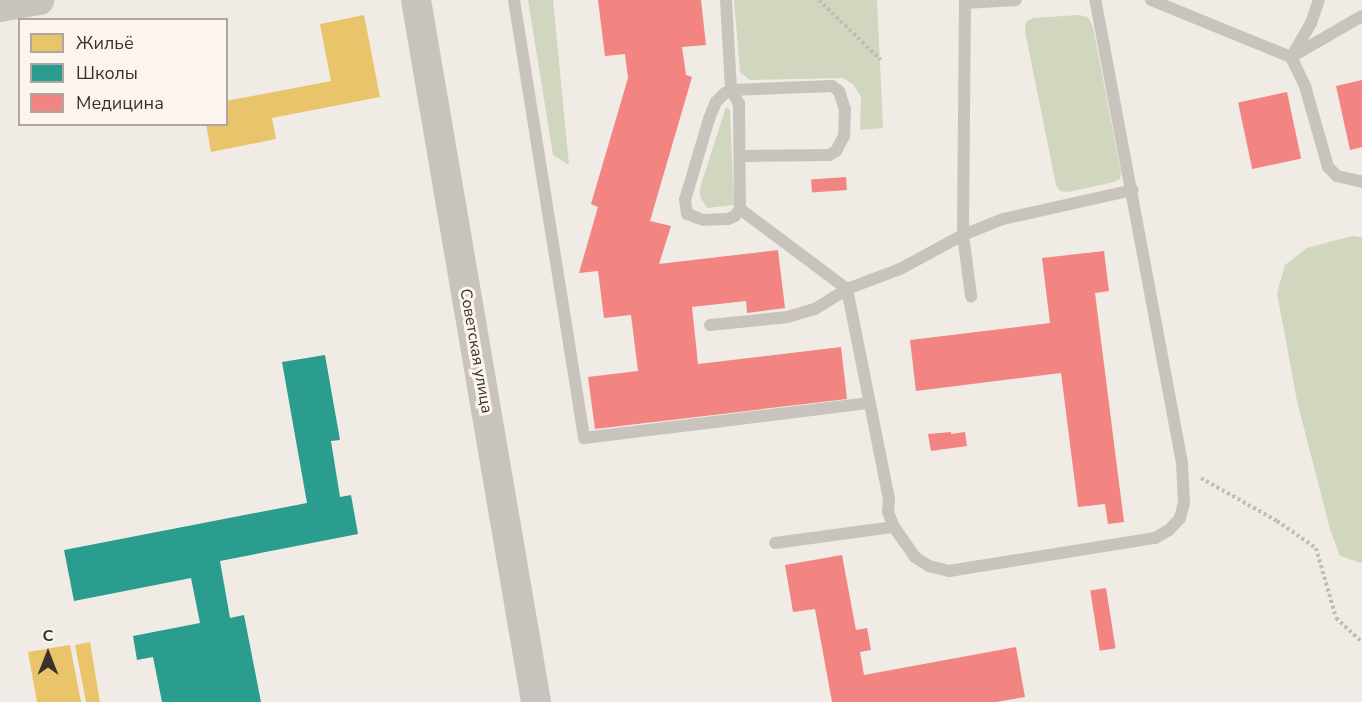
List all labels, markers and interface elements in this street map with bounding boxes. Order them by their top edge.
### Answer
legend [18,18,228,126]
text: Жильё [76,31,134,55]
text: Школы [76,61,138,85]
text: Медицина [76,91,164,115]
street label: Советская улица [456,287,496,415]
north arrow [18,624,78,684]
text: С [43,625,53,647]

